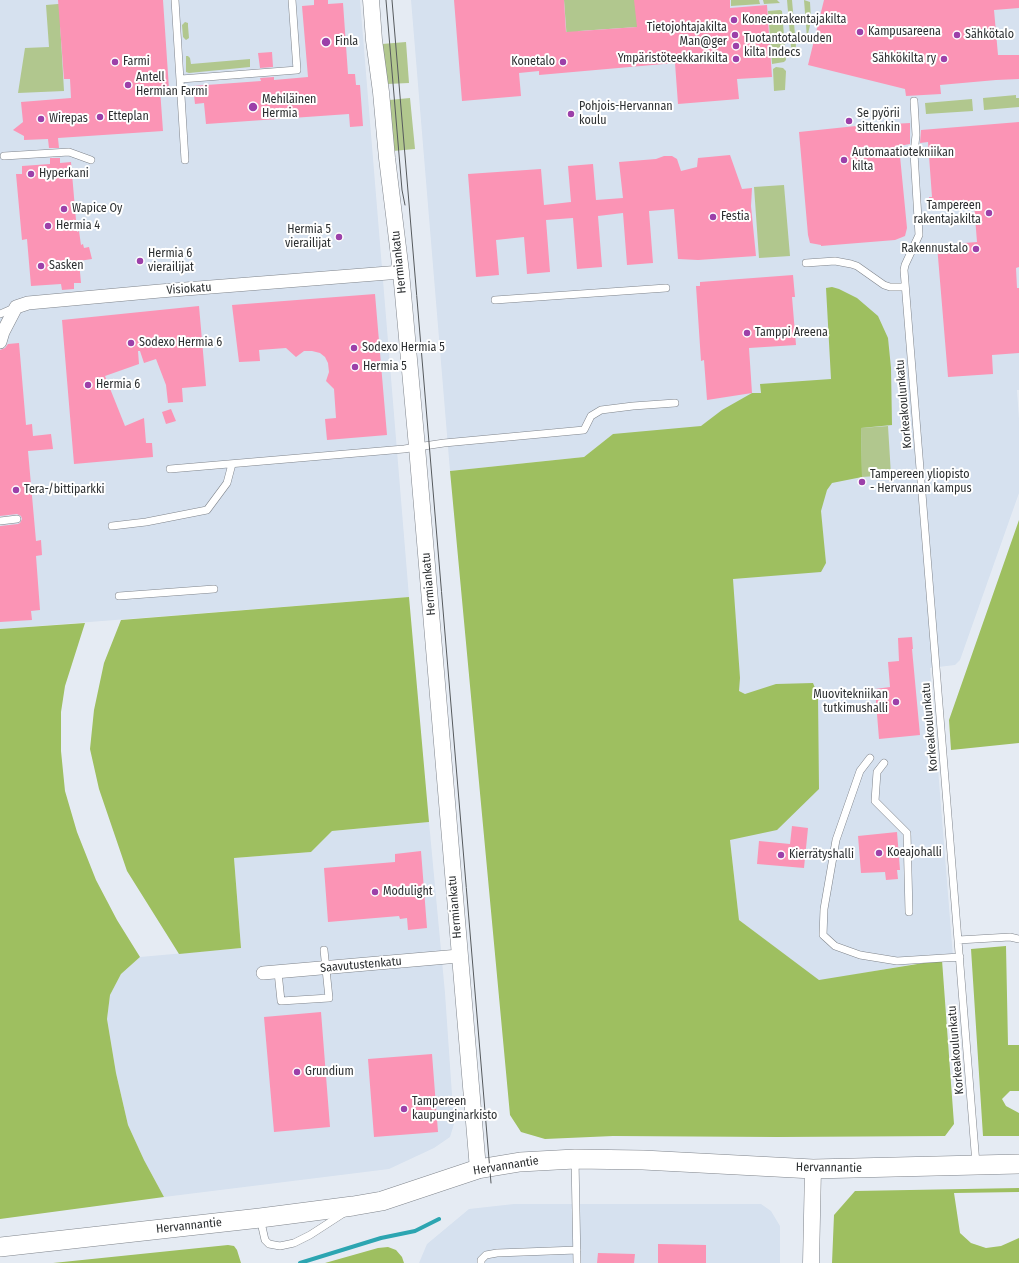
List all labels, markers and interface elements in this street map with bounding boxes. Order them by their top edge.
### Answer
place label: Koneenrakentajakilta [742,13,846,27]
marker: Koneenrakentajakilta [729,15,739,25]
place label: Tietojohtajakilta Man@ger [647,21,727,49]
place label: Kampusareena [868,25,941,39]
marker: Kampusareena [855,27,865,37]
place label: Sähkötalo [965,28,1014,42]
marker: Tietojohtajakilta Man@ger [730,30,740,40]
marker: Sähkötalo [952,30,962,40]
place label: Tuotantotalouden kilta Indecs [744,32,832,60]
place label: Finla [335,35,358,49]
marker: Finla [320,36,332,48]
marker: Tuotantotalouden kilta Indecs [731,41,741,51]
place label: Ympäristöteekkarikilta [618,52,728,66]
place label: Sähkökilta ry [872,52,936,66]
marker: Ympäristöteekkarikilta [731,54,741,64]
marker: Sähkökilta ry [939,54,949,64]
place label: Farmi [123,55,150,69]
place label: Konetalo [511,55,555,69]
marker: Farmi [110,57,120,67]
marker: Konetalo [558,57,568,67]
place label: Antell Hermian Farmi [136,71,208,99]
marker: Antell Hermian Farmi [123,80,133,90]
place label: Mehiläinen Hermia [262,93,316,121]
place label: Pohjois-Hervannan koulu [579,100,673,128]
marker: Mehiläinen Hermia [247,101,259,113]
place label: Se pyörii sittenkin [857,107,900,135]
marker: Pohjois-Hervannan koulu [566,109,576,119]
place label: Etteplan [108,110,149,124]
place label: Wirepas [49,112,88,126]
marker: Etteplan [95,112,105,122]
marker: Wirepas [36,114,46,124]
marker: Se pyörii sittenkin [844,116,854,126]
place label: Automaatiotekniikan kilta [852,146,954,174]
marker: Automaatiotekniikan kilta [839,155,849,165]
place label: Hyperkani [39,167,89,181]
marker: Hyperkani [26,169,36,179]
place label: Tampereen rakentajakilta [914,199,981,227]
place label: Wapice Oy [72,202,122,216]
marker: Wapice Oy [59,204,69,214]
marker: Tampereen rakentajakilta [984,208,994,218]
place label: Festia [721,210,750,224]
marker: Festia [708,212,718,222]
place label: Hermia 4 [56,219,100,233]
marker: Hermia 4 [43,221,53,231]
place label: Hermia 5 vierailijat [285,223,331,251]
street label: Hermiankatu [389,230,409,294]
marker: Hermia 5 vierailijat [334,232,344,242]
place label: Rakennustalo [901,242,968,256]
marker: Rakennustalo [971,244,981,254]
place label: Hermia 6 vierailijat [148,247,194,275]
marker: Hermia 6 vierailijat [135,256,145,266]
place label: Sasken [49,259,84,273]
marker: Sasken [36,261,46,271]
street label: Visiokatu [166,280,212,298]
place label: Tamppi Areena [755,326,828,340]
marker: Tamppi Areena [742,328,752,338]
place label: Sodexo Hermia 6 [139,336,222,350]
marker: Sodexo Hermia 6 [126,338,136,348]
place label: Sodexo Hermia 5 [362,341,445,355]
marker: Sodexo Hermia 5 [349,343,359,353]
street label: Korkeakoulunkatu [893,359,915,449]
place label: Hermia 5 [363,360,407,374]
marker: Hermia 5 [350,362,360,372]
place label: Hermia 6 [96,378,140,392]
marker: Hermia 6 [83,380,93,390]
place label: Tampereen yliopisto - Hervannan kampus [870,468,972,496]
marker: Tampereen yliopisto - Hervannan kampus [857,477,867,487]
place label: Tera-/bittiparkki [24,483,105,497]
marker: Tera-/bittiparkki [11,485,21,495]
street label: Hermiankatu [419,552,439,616]
street label: Korkeakoulunkatu [919,682,941,772]
place label: Muovitekniikan tutkimushalli [813,688,888,716]
marker: Muovitekniikan tutkimushalli [891,697,901,707]
place label: Koeajohalli [887,846,942,860]
place label: Kierrätyshalli [789,848,854,862]
marker: Koeajohalli [874,848,884,858]
marker: Kierrätyshalli [776,850,786,860]
street label: Hermiankatu [445,875,465,939]
place label: Modulight [383,885,433,899]
marker: Modulight [370,887,380,897]
street label: Saavutustenkatu [320,954,402,976]
street label: Korkeakoulunkatu [945,1005,967,1095]
place label: Grundium [305,1065,354,1079]
marker: Grundium [292,1067,302,1077]
place label: Tampereen kaupunginarkisto [412,1095,497,1123]
marker: Tampereen kaupunginarkisto [399,1104,409,1114]
street label: Hervannantie [472,1154,540,1178]
street label: Hervannantie [796,1160,862,1176]
street label: Hervannantie [155,1215,223,1237]

